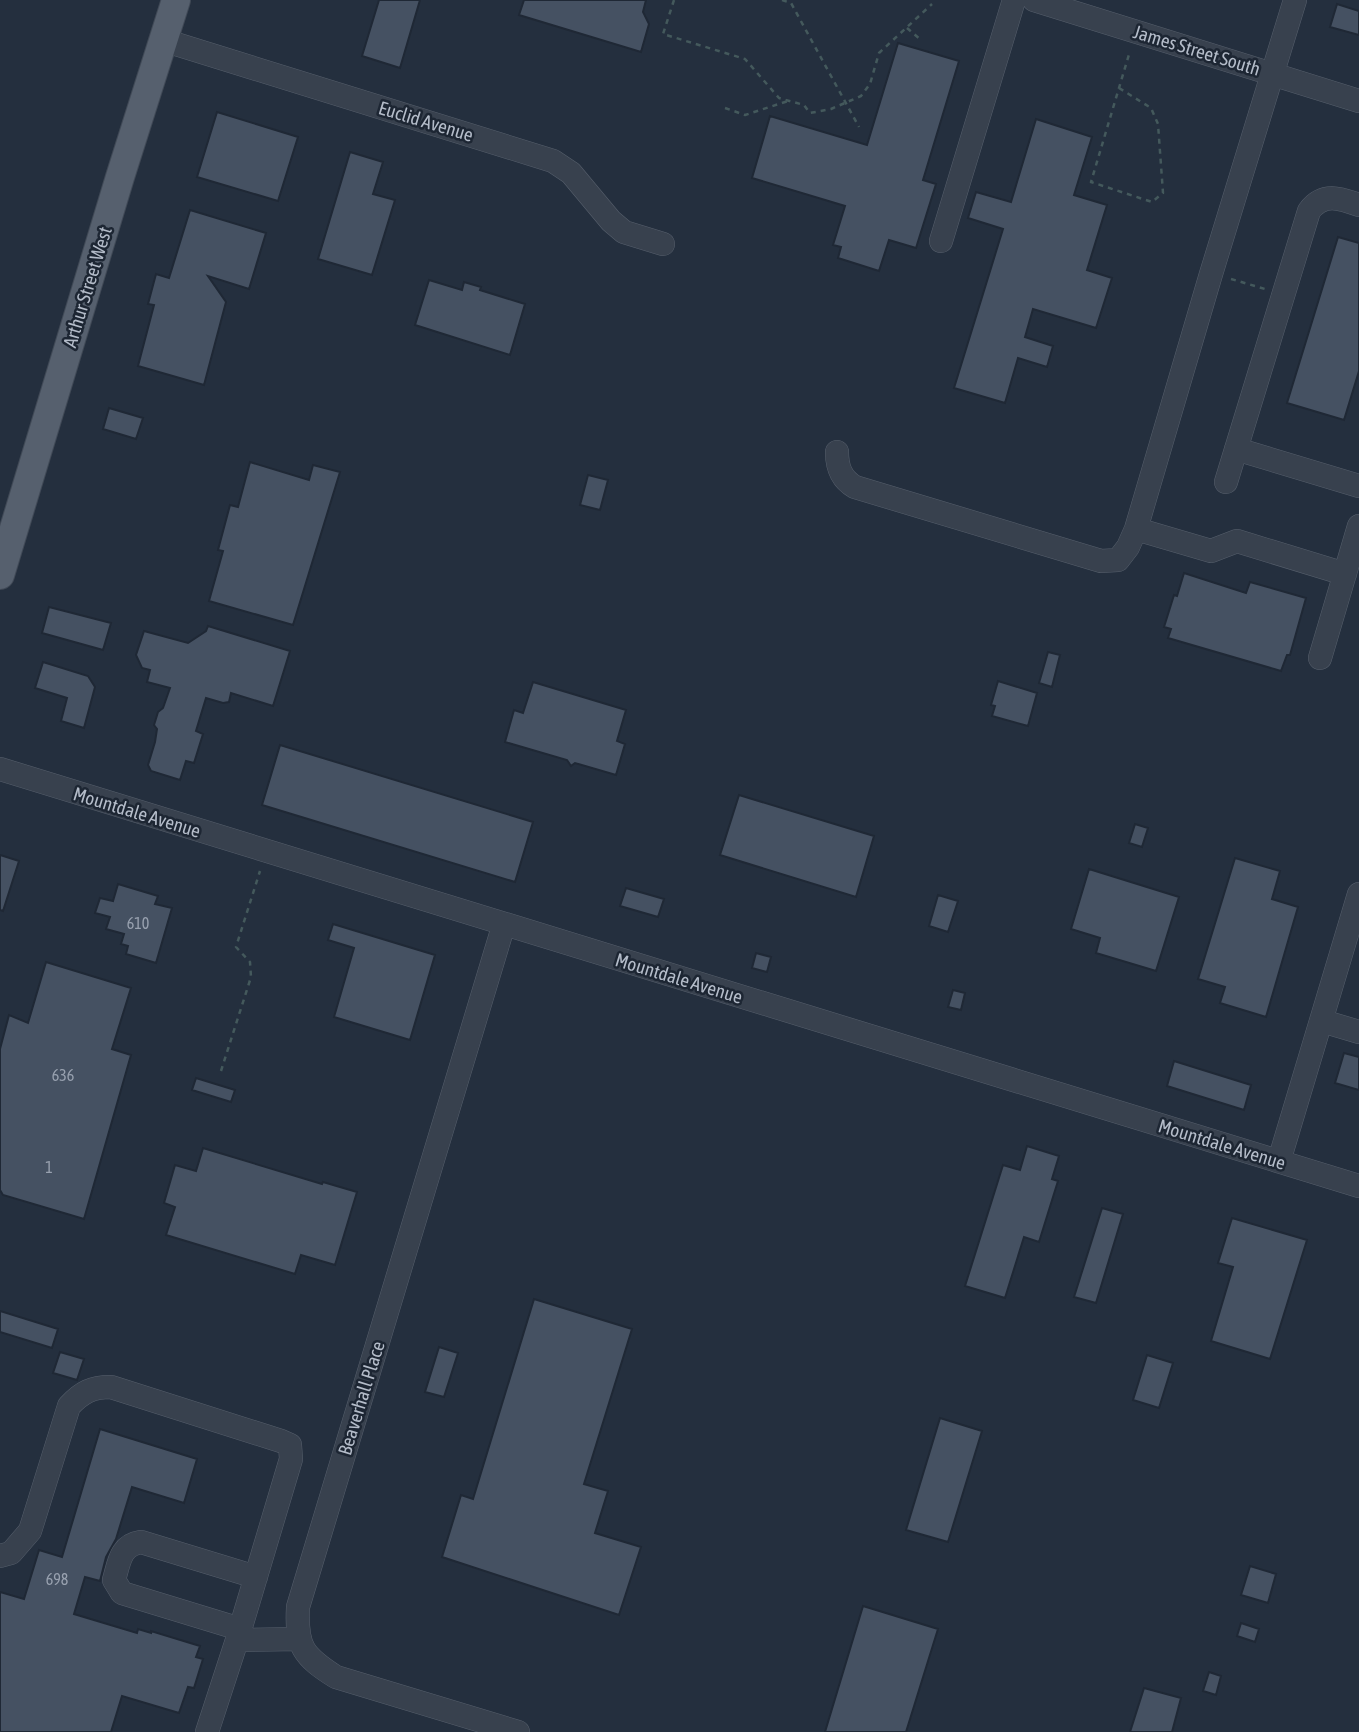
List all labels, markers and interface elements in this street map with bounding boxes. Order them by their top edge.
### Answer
street label: James Street South [1131,20,1263,80]
street label: Euclid Avenue [376,96,476,146]
street label: Arthur Street West [58,224,116,350]
street label: Mountdale Avenue [71,782,203,842]
house number: 610 [127,914,149,932]
street label: Mountdale Avenue [613,948,745,1008]
house number: 636 [52,1066,74,1084]
street label: Mountdale Avenue [1156,1114,1288,1174]
house number: 1 [45,1158,53,1176]
street label: Beaverhall Place [333,1338,389,1458]
house number: 698 [46,1570,68,1588]

